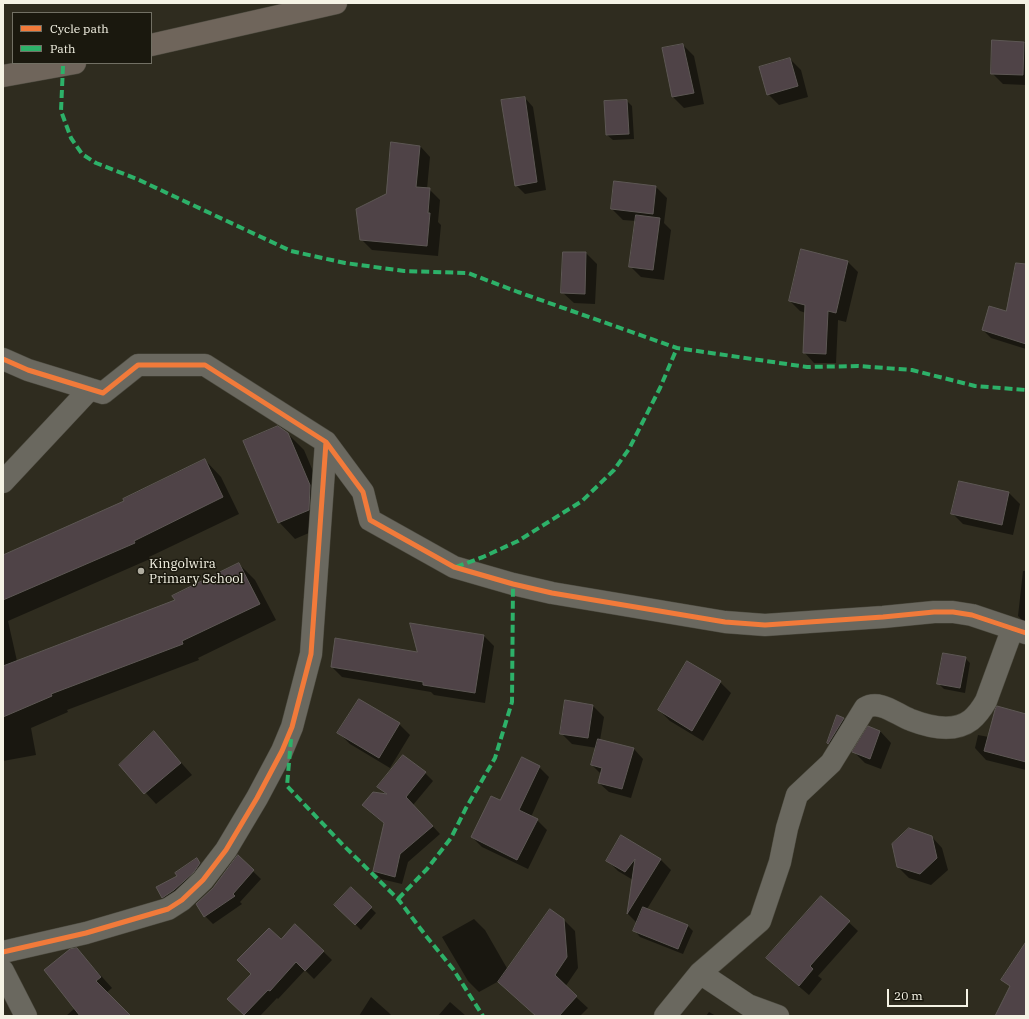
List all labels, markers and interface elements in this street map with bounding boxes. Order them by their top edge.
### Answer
legend [12,12,152,64]
text: Cycle path [50,21,109,36]
text: Path [50,41,75,56]
place label: Kingolwira Primary School [149,556,244,587]
marker: Kingolwira Primary School [136,566,146,576]
scale bar [889,981,970,1007]
text: 20 m [894,988,923,1003]

